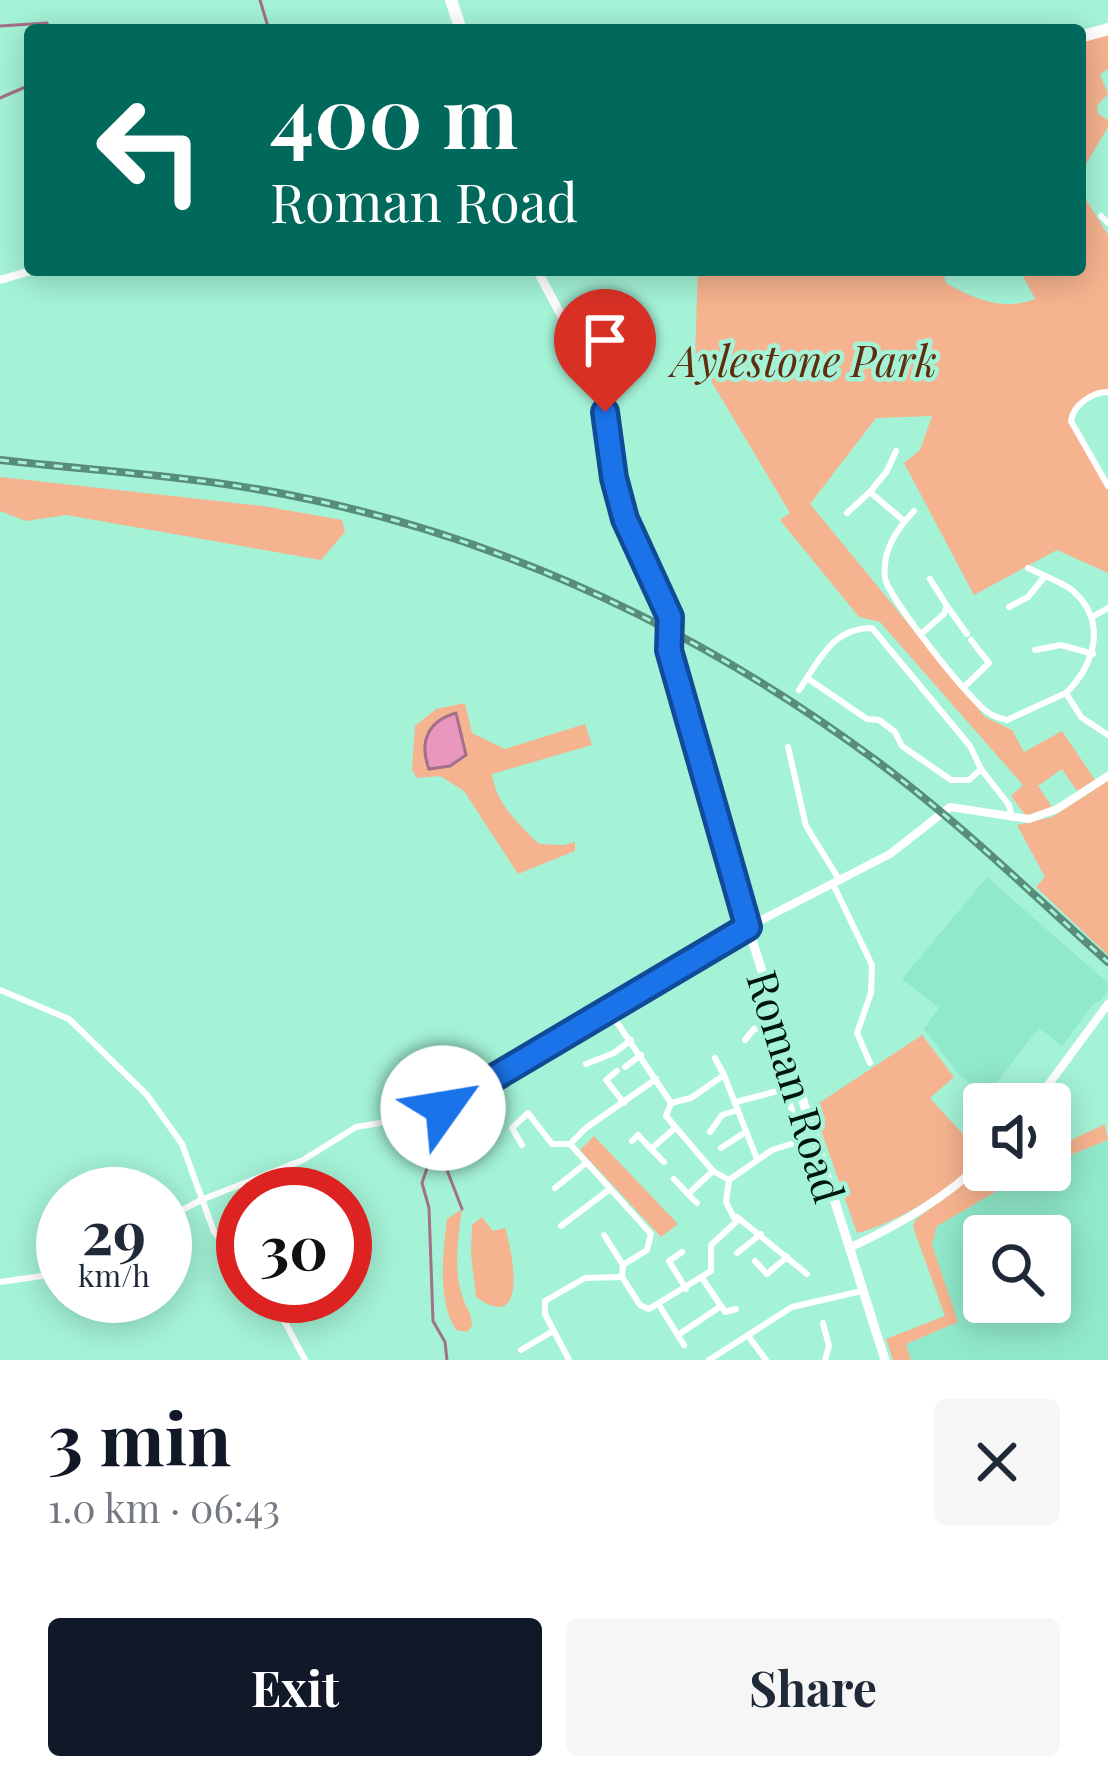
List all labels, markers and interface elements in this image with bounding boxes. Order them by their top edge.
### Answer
text: 400 m [270,58,518,170]
icon: left [72,72,228,228]
text: Roman Road [270,165,578,237]
pin [554,289,656,412]
icon: arrive [572,307,638,373]
park label: Aylestone Park [667,332,937,388]
street label: Roman Road [735,963,859,1209]
position arrow [380,1045,506,1171]
map controls [963,1083,1071,1323]
button: sound [963,1083,1071,1191]
speed limit sign: 30 [216,1167,372,1323]
text: 29 [82,1190,146,1270]
button: search [963,1215,1071,1323]
text: km/h [78,1255,150,1295]
text: 3 min [48,1388,232,1484]
button: close [934,1399,1060,1525]
text: 1.0 km · 06:43 [48,1481,280,1533]
button: Exit [48,1618,542,1756]
button: Share [566,1618,1060,1756]

